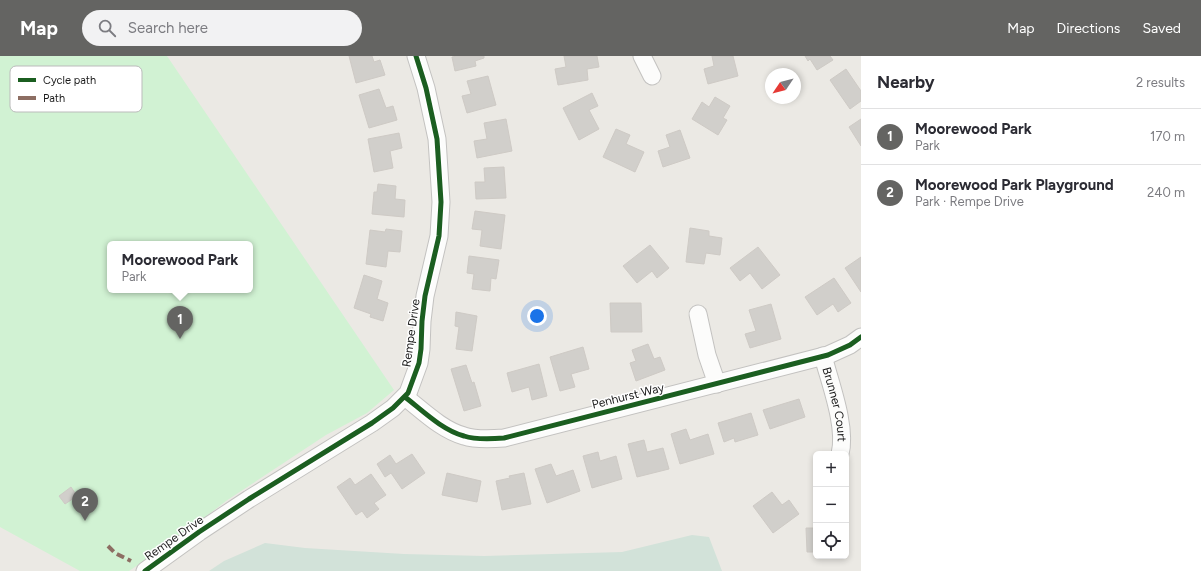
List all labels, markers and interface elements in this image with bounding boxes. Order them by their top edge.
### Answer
search box [82,10,362,46]
text: Map [20,17,58,40]
icon: search [96,17,118,39]
text: Search here [128,19,208,37]
text: Map [1007,20,1035,37]
text: Directions [1057,20,1120,37]
text: Saved [1142,20,1181,37]
legend [10,66,142,112]
north arrow [765,68,801,104]
text: Nearby [877,72,935,92]
text: Cycle path [43,74,96,87]
text: 2 results [1136,75,1185,90]
text: Path [43,92,65,105]
text: Moorewood Park [915,120,1032,138]
text: 1 [887,129,893,144]
text: 170 m [1150,129,1185,144]
text: Park [915,138,940,153]
text: Moorewood Park Playground [915,176,1114,194]
text: 2 [886,185,894,200]
text: 240 m [1147,185,1185,200]
text: Park · Rempe Drive [915,194,1024,209]
popup [107,241,253,293]
text: Moorewood Park [122,251,238,269]
text: Park [122,269,146,284]
street label: Rempe Drive [399,298,423,368]
pin: 1 [167,306,193,339]
your location [527,306,547,326]
street label: Brunner Court [819,365,849,442]
street label: Penhurst Way [590,380,666,412]
map controls [813,451,849,559]
button: + [813,451,849,487]
button: − [813,487,849,523]
pin: 2 [72,488,98,521]
street label: Rempe Drive [142,512,206,563]
button: locate [813,523,849,559]

